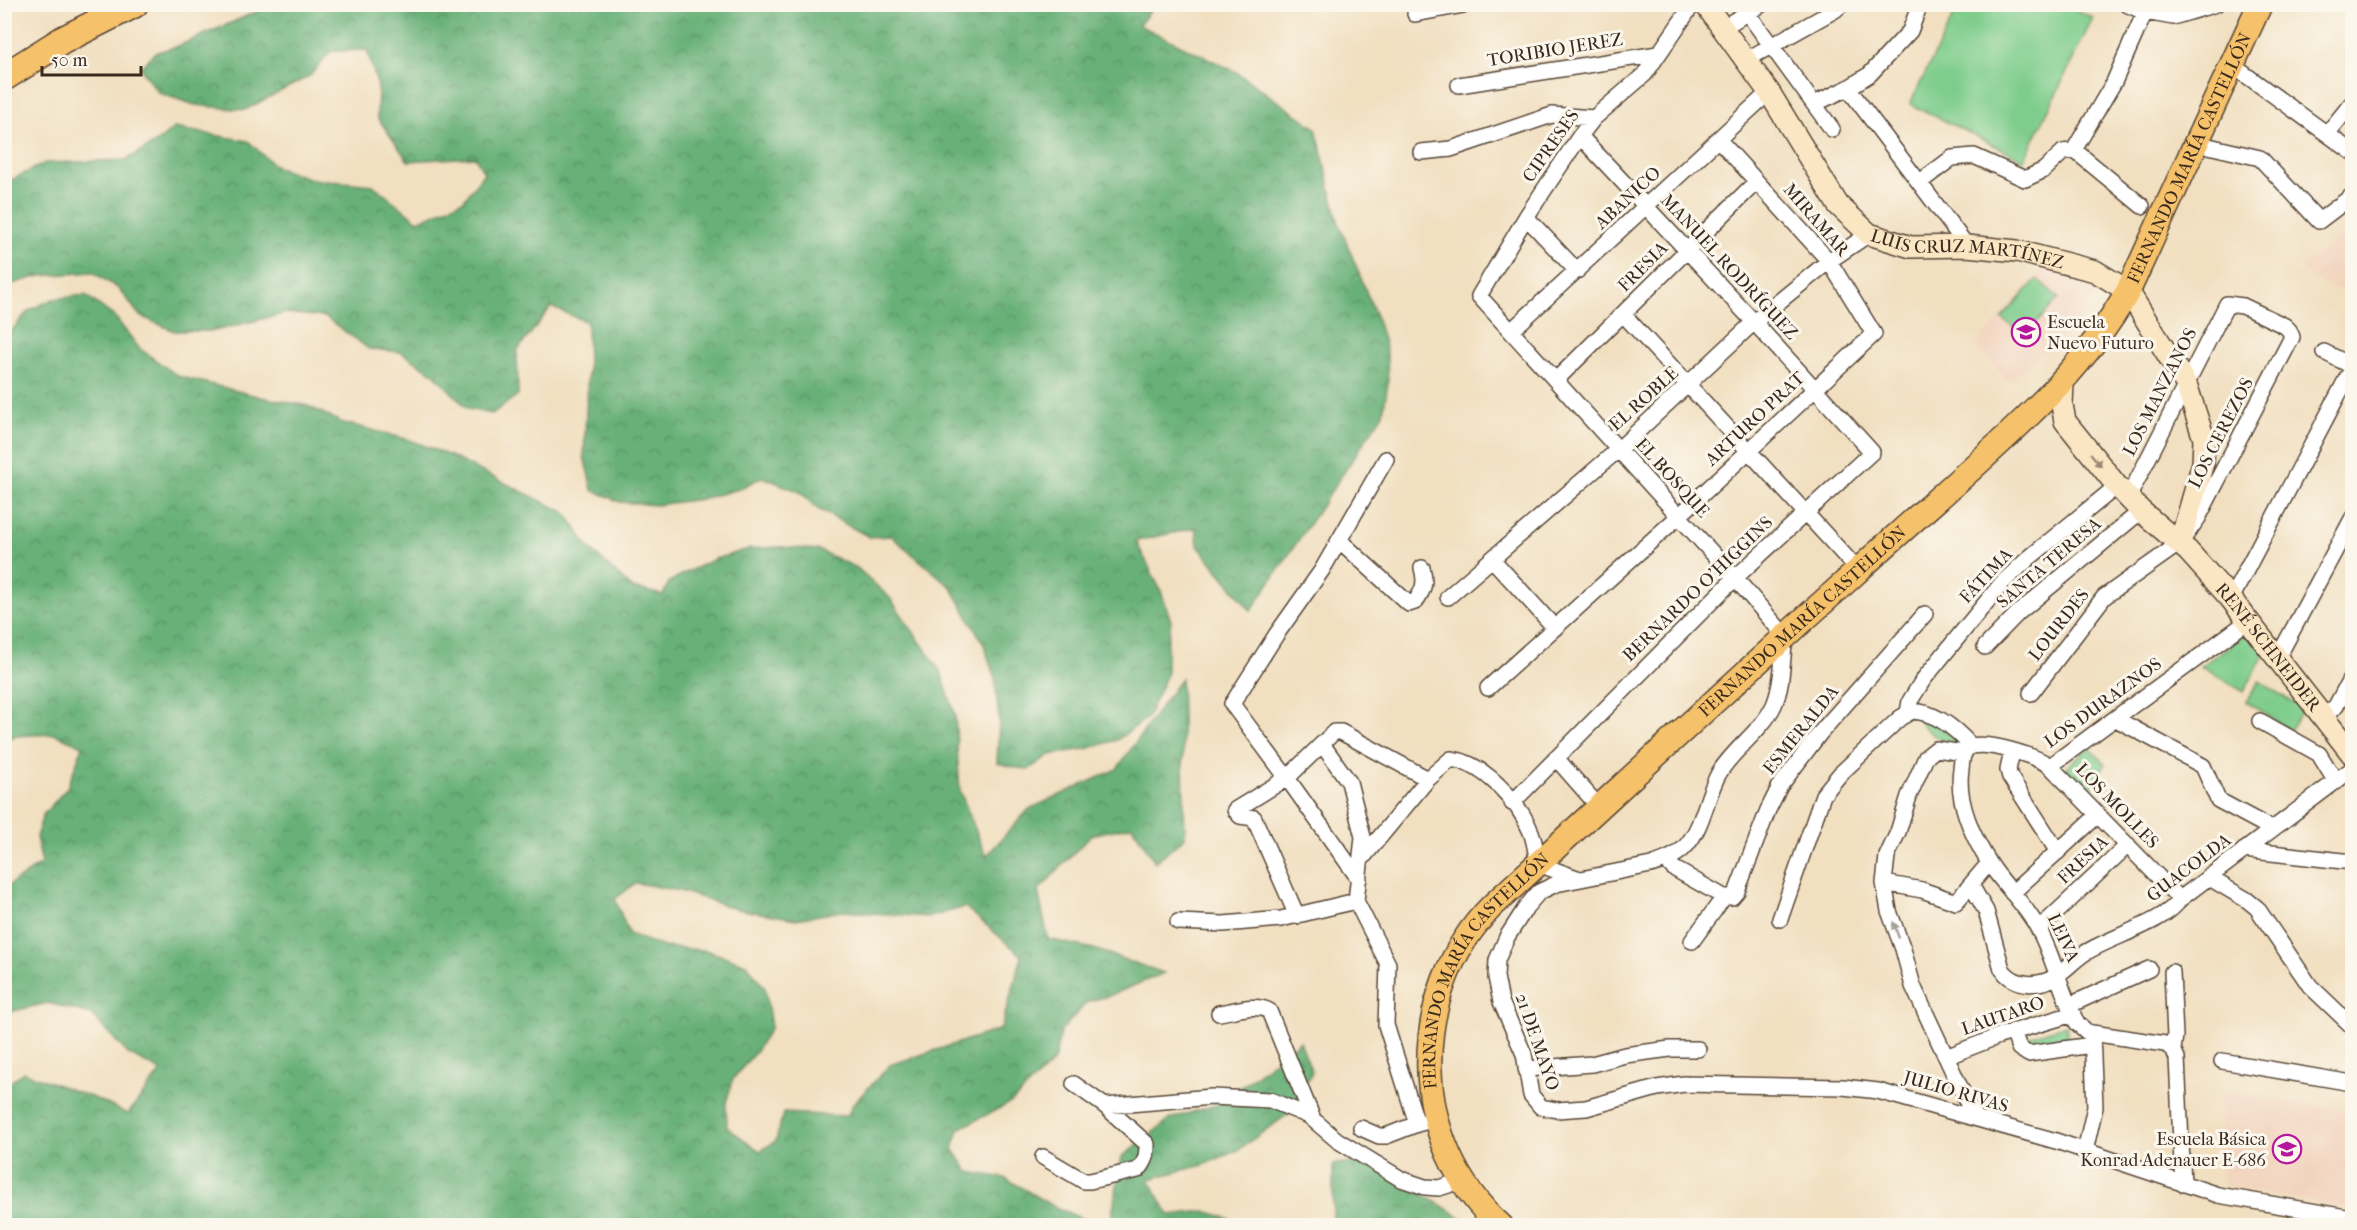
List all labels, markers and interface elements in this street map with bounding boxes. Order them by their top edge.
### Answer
street label: TORIBIO JEREZ [1486,29,1624,71]
street label: FERNANDO MARÍA CASTELLÓN [2122,29,2256,287]
scale bar [42,39,141,77]
text: 50 m [51,50,88,71]
street label: CIPRESES [1518,106,1584,186]
street label: ABANICO [1590,162,1665,234]
street label: MIRAMAR [1779,179,1854,261]
street label: MANUEL RODRÍGUEZ [1656,189,1803,344]
street label: LUIS CRUZ MARTÍNEZ [1868,225,2066,273]
street label: FRESIA [1614,238,1672,296]
place label: Escuela Nuevo Futuro [2047,312,2154,354]
school or university icon: Escuela Nuevo Futuro [2010,316,2042,348]
street label: LOS MANZANOS [2119,324,2201,460]
street label: EL ROBLE [1605,363,1683,435]
street label: ARTURO PRAT [1700,367,1810,471]
street label: LOS CEREZOS [2184,374,2258,492]
street label: EL BOSQUE [1631,434,1713,522]
one-way arrow [2089,452,2102,468]
street label: BERNARDO O'HIGGINS [1619,512,1777,666]
street label: SANTA TERESA [1992,513,2106,613]
street label: FERNANDO MARÍA CASTELLÓN [1694,521,1911,721]
street label: FÁTIMA [1954,543,2017,608]
street label: RENÉ SCHNEIDER [2211,579,2326,716]
street label: LOURDES [2024,585,2094,665]
street label: LOS DURAZNOS [2040,653,2166,753]
street label: ESMERALDA [1759,681,1843,779]
street label: LOS MOLLES [2071,759,2163,853]
street label: GUACOLDA [2143,829,2235,906]
street label: FRESIA [2053,831,2113,889]
street label: FERNANDO MARÍA CASTELLÓN [1419,848,1554,1090]
street label: LEIVA [2043,910,2083,966]
one-way arrow [1891,921,1901,939]
street label: 21 DE MAYO [1511,991,1563,1093]
street label: LAUTARO [1959,992,2047,1040]
street label: JULIO RIVAS [1899,1066,2011,1117]
place label: Escuela Básica Konrad Adenauer E-686 [2080,1129,2267,1171]
school or university icon: Escuela Básica Konrad Adenauer E-686 [2271,1133,2303,1165]

